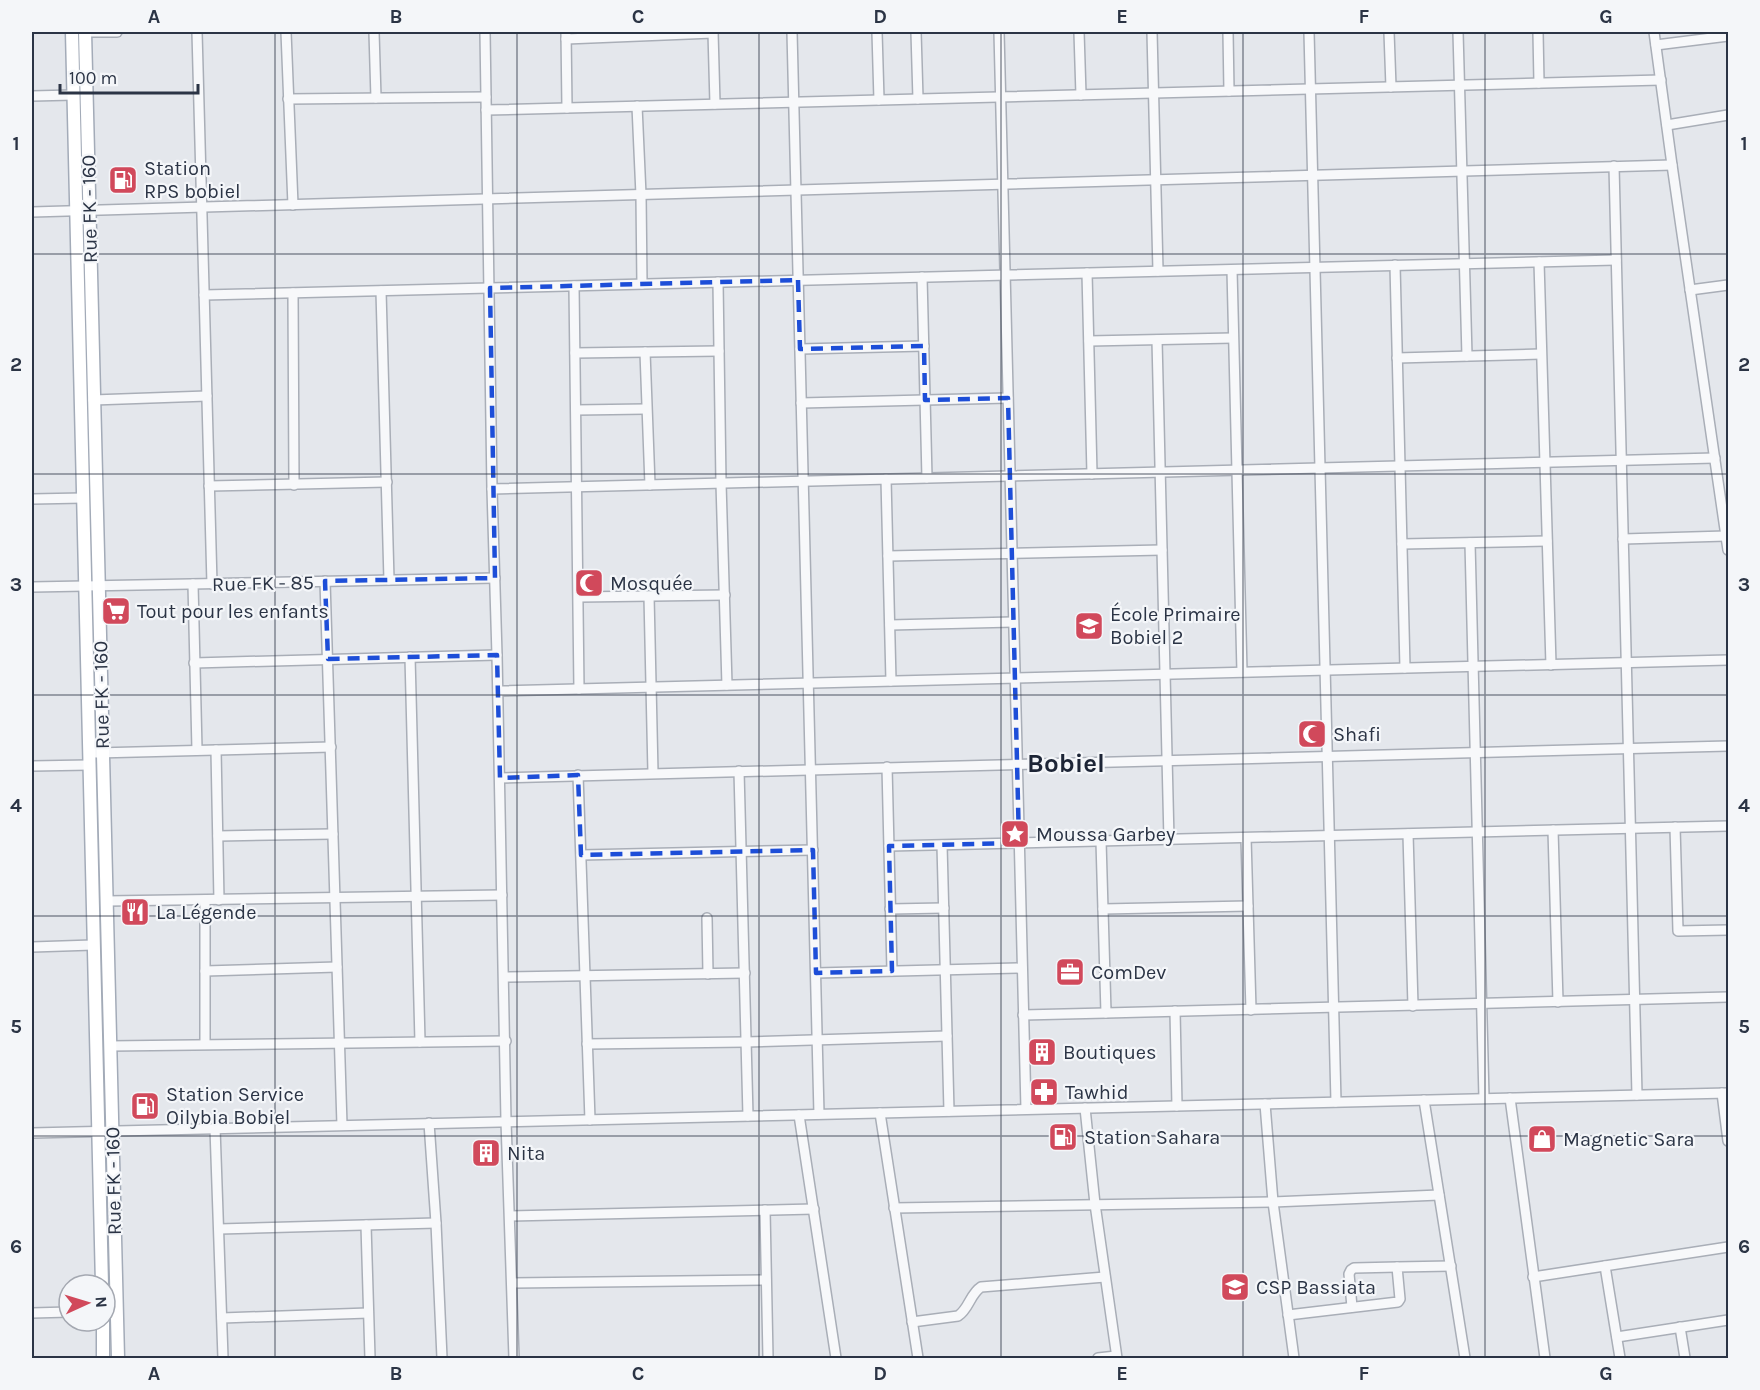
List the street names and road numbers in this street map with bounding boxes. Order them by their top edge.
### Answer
street label: Rue FK - 160 [77,155,102,263]
street label: Rue FK - 85 [212,571,314,596]
street label: Rue FK - 160 [89,641,114,749]
street label: Rue FK - 160 [101,1127,126,1235]

